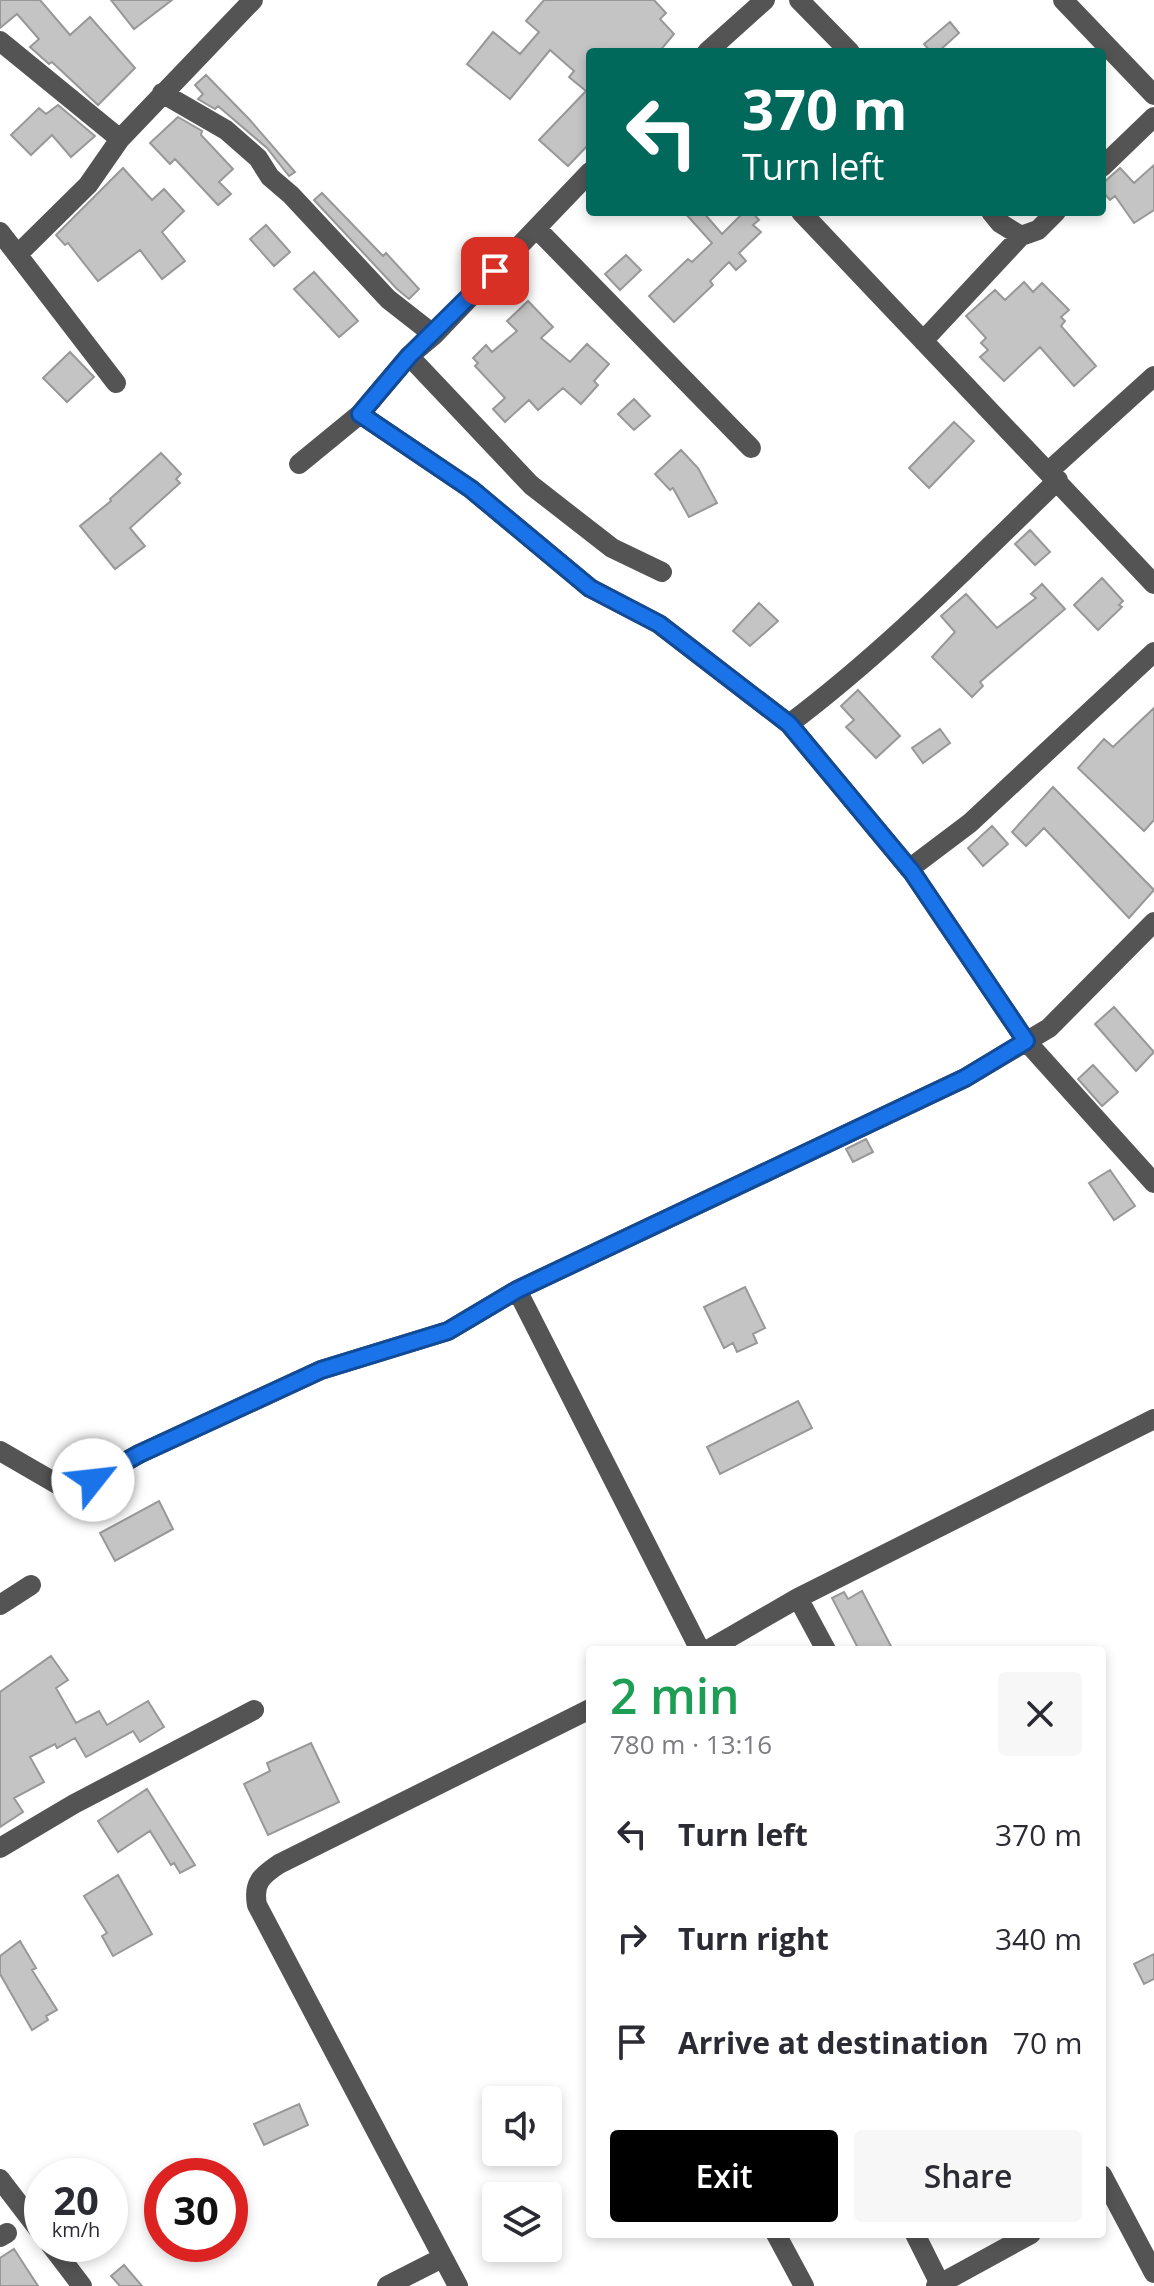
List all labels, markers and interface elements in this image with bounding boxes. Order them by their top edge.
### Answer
text: 370 m [742,70,908,146]
icon: left [610,80,714,184]
text: Turn left [742,142,884,191]
pin [461,237,529,305]
icon: arrive [473,249,517,293]
position arrow [51,1438,135,1522]
text: 2 min [610,1663,740,1728]
button: close [998,1672,1082,1756]
text: 780 m · 13:16 [610,1726,772,1762]
icon: left [610,1812,654,1856]
text: Turn left [678,1814,808,1855]
text: 370 m [995,1814,1082,1855]
icon: right [610,1916,654,1960]
text: Turn right [678,1918,829,1959]
text: 340 m [995,1918,1082,1959]
icon: arrive [610,2020,654,2064]
text: Arrive at destination [678,2022,989,2063]
text: 70 m [1013,2022,1083,2063]
map controls [482,2086,562,2262]
button: sound [482,2086,562,2166]
button: Exit [610,2130,838,2222]
button: Share [854,2130,1082,2222]
speed limit sign: 30 [144,2158,248,2262]
text: 20 [53,2172,99,2227]
button: layers [482,2182,562,2262]
text: km/h [52,2216,100,2243]

